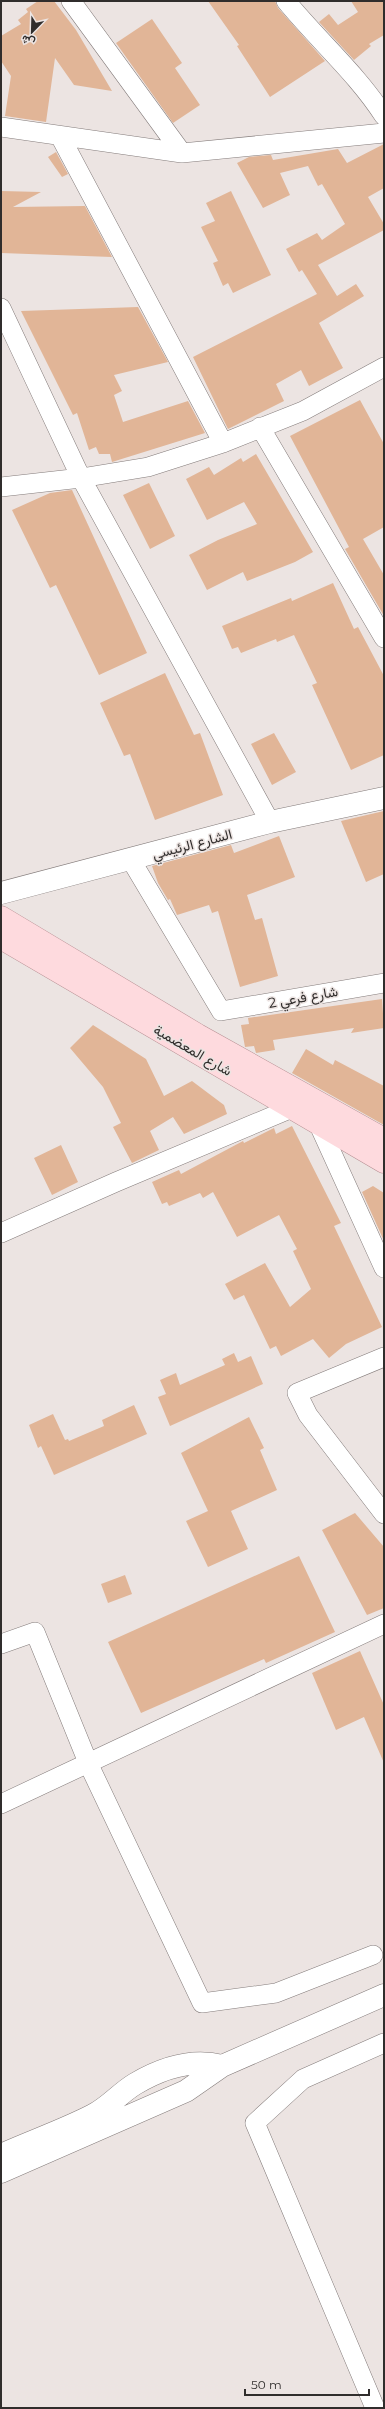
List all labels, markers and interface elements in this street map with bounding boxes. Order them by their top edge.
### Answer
north arrow [12,12,52,52]
text: ش [19,32,37,50]
street label: الشارع الرئيسي [150,825,235,866]
street label: شارع فرعي 2 [267,982,340,1015]
street label: شارع المعضمية [150,1020,235,1081]
scale bar [245,2371,369,2397]
text: 50 m [251,2377,282,2392]

